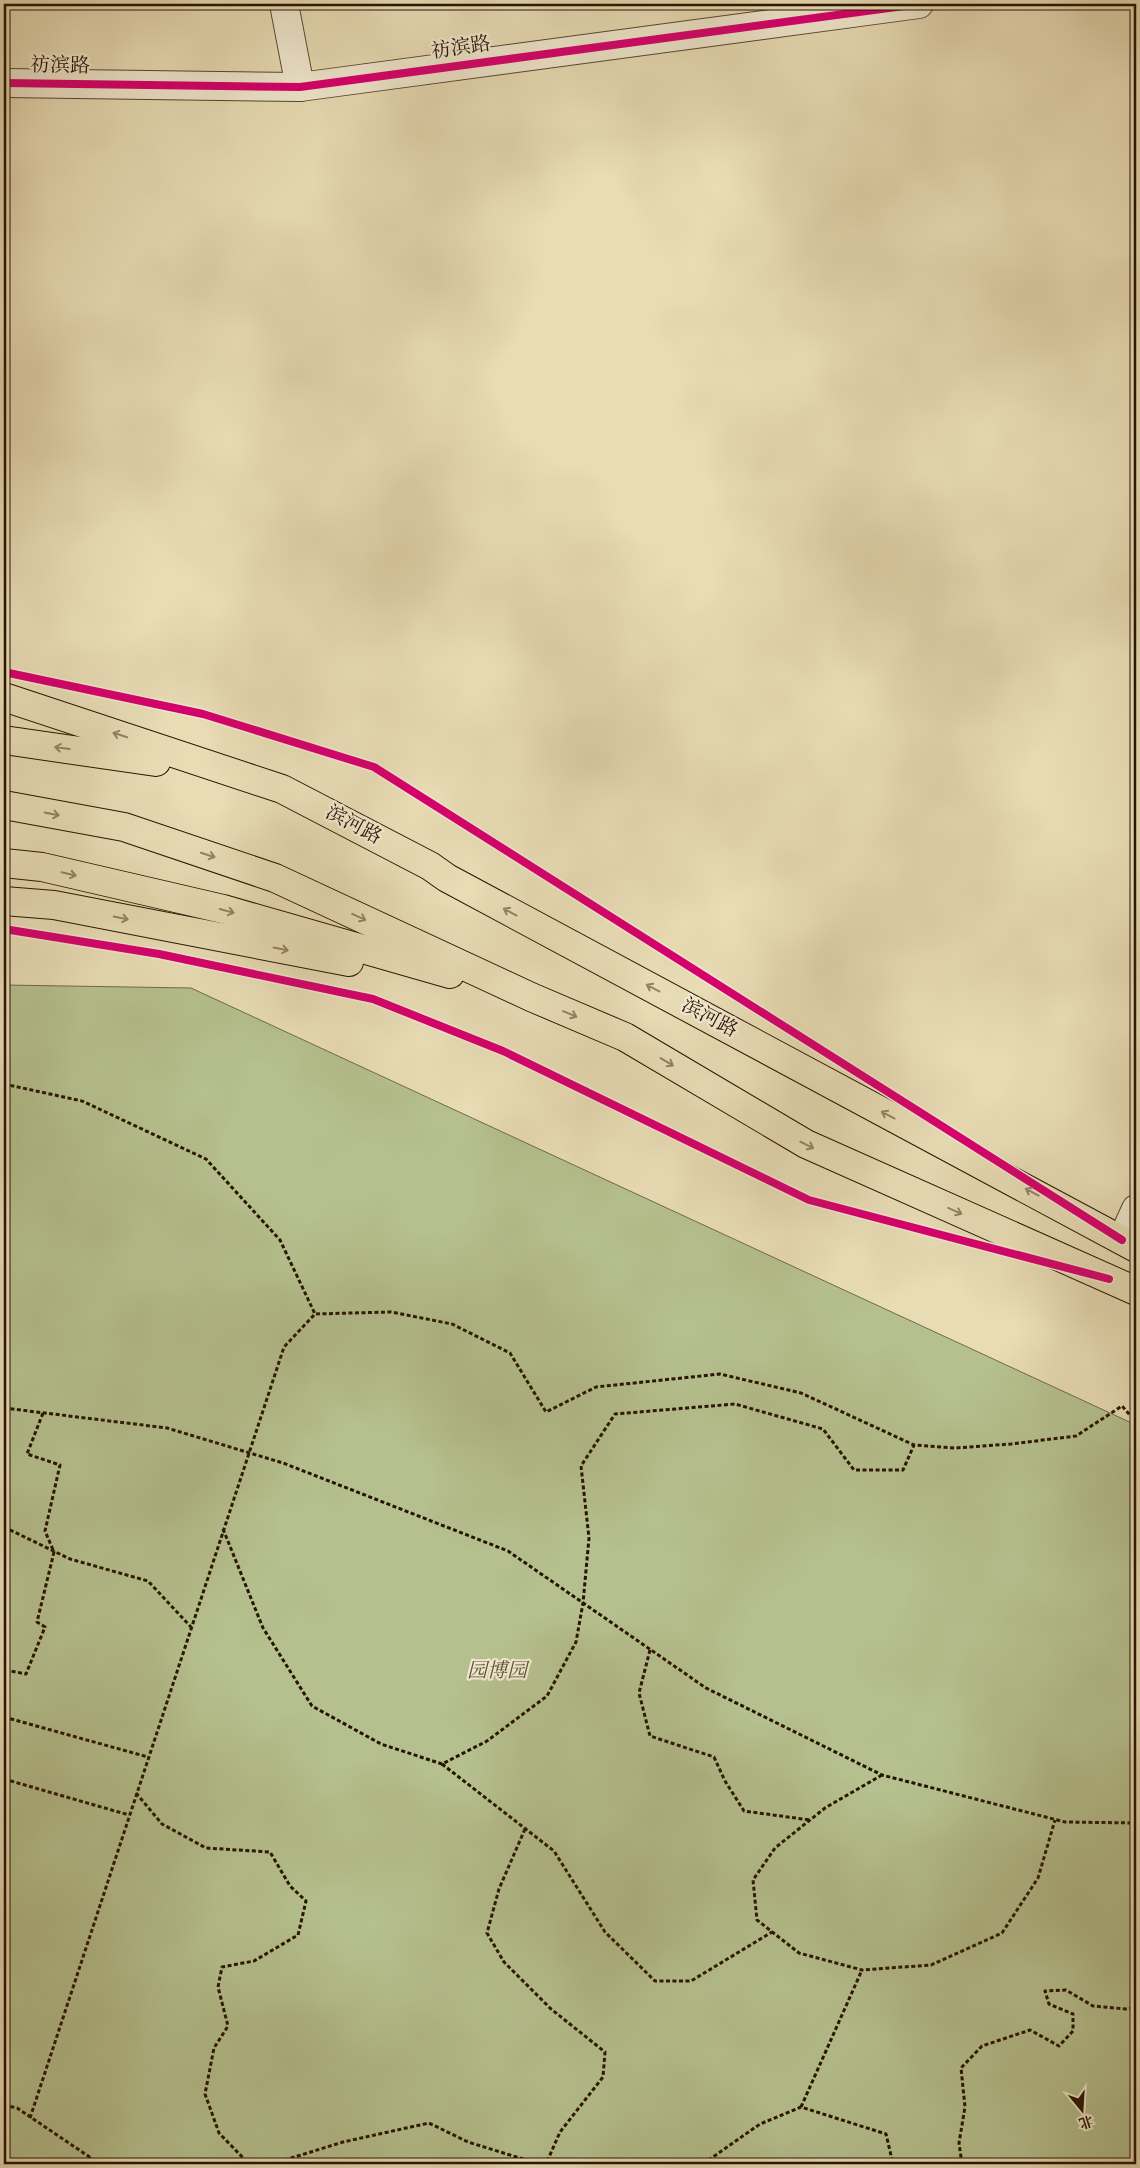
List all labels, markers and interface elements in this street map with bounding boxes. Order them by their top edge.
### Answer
street label: 祊滨路 [429,30,493,68]
street label: 祊滨路 [30,52,90,82]
one-way arrow [112,730,128,739]
one-way arrow [55,742,71,752]
street label: 滨河路 [320,799,386,853]
one-way arrow [43,809,59,819]
one-way arrow [200,851,216,861]
one-way arrow [61,870,77,879]
one-way arrow [219,906,235,916]
one-way arrow [503,906,517,916]
one-way arrow [351,912,366,922]
one-way arrow [113,914,129,923]
one-way arrow [272,944,288,954]
one-way arrow [645,983,660,993]
street label: 滨河路 [676,992,742,1046]
one-way arrow [562,1009,577,1019]
one-way arrow [659,1058,673,1068]
one-way arrow [881,1110,896,1120]
one-way arrow [799,1140,814,1150]
one-way arrow [1024,1187,1039,1197]
one-way arrow [947,1207,962,1216]
park label: 园博园 [467,1658,530,1687]
north arrow [1058,2086,1108,2136]
text: 北 [1076,2109,1095,2132]

